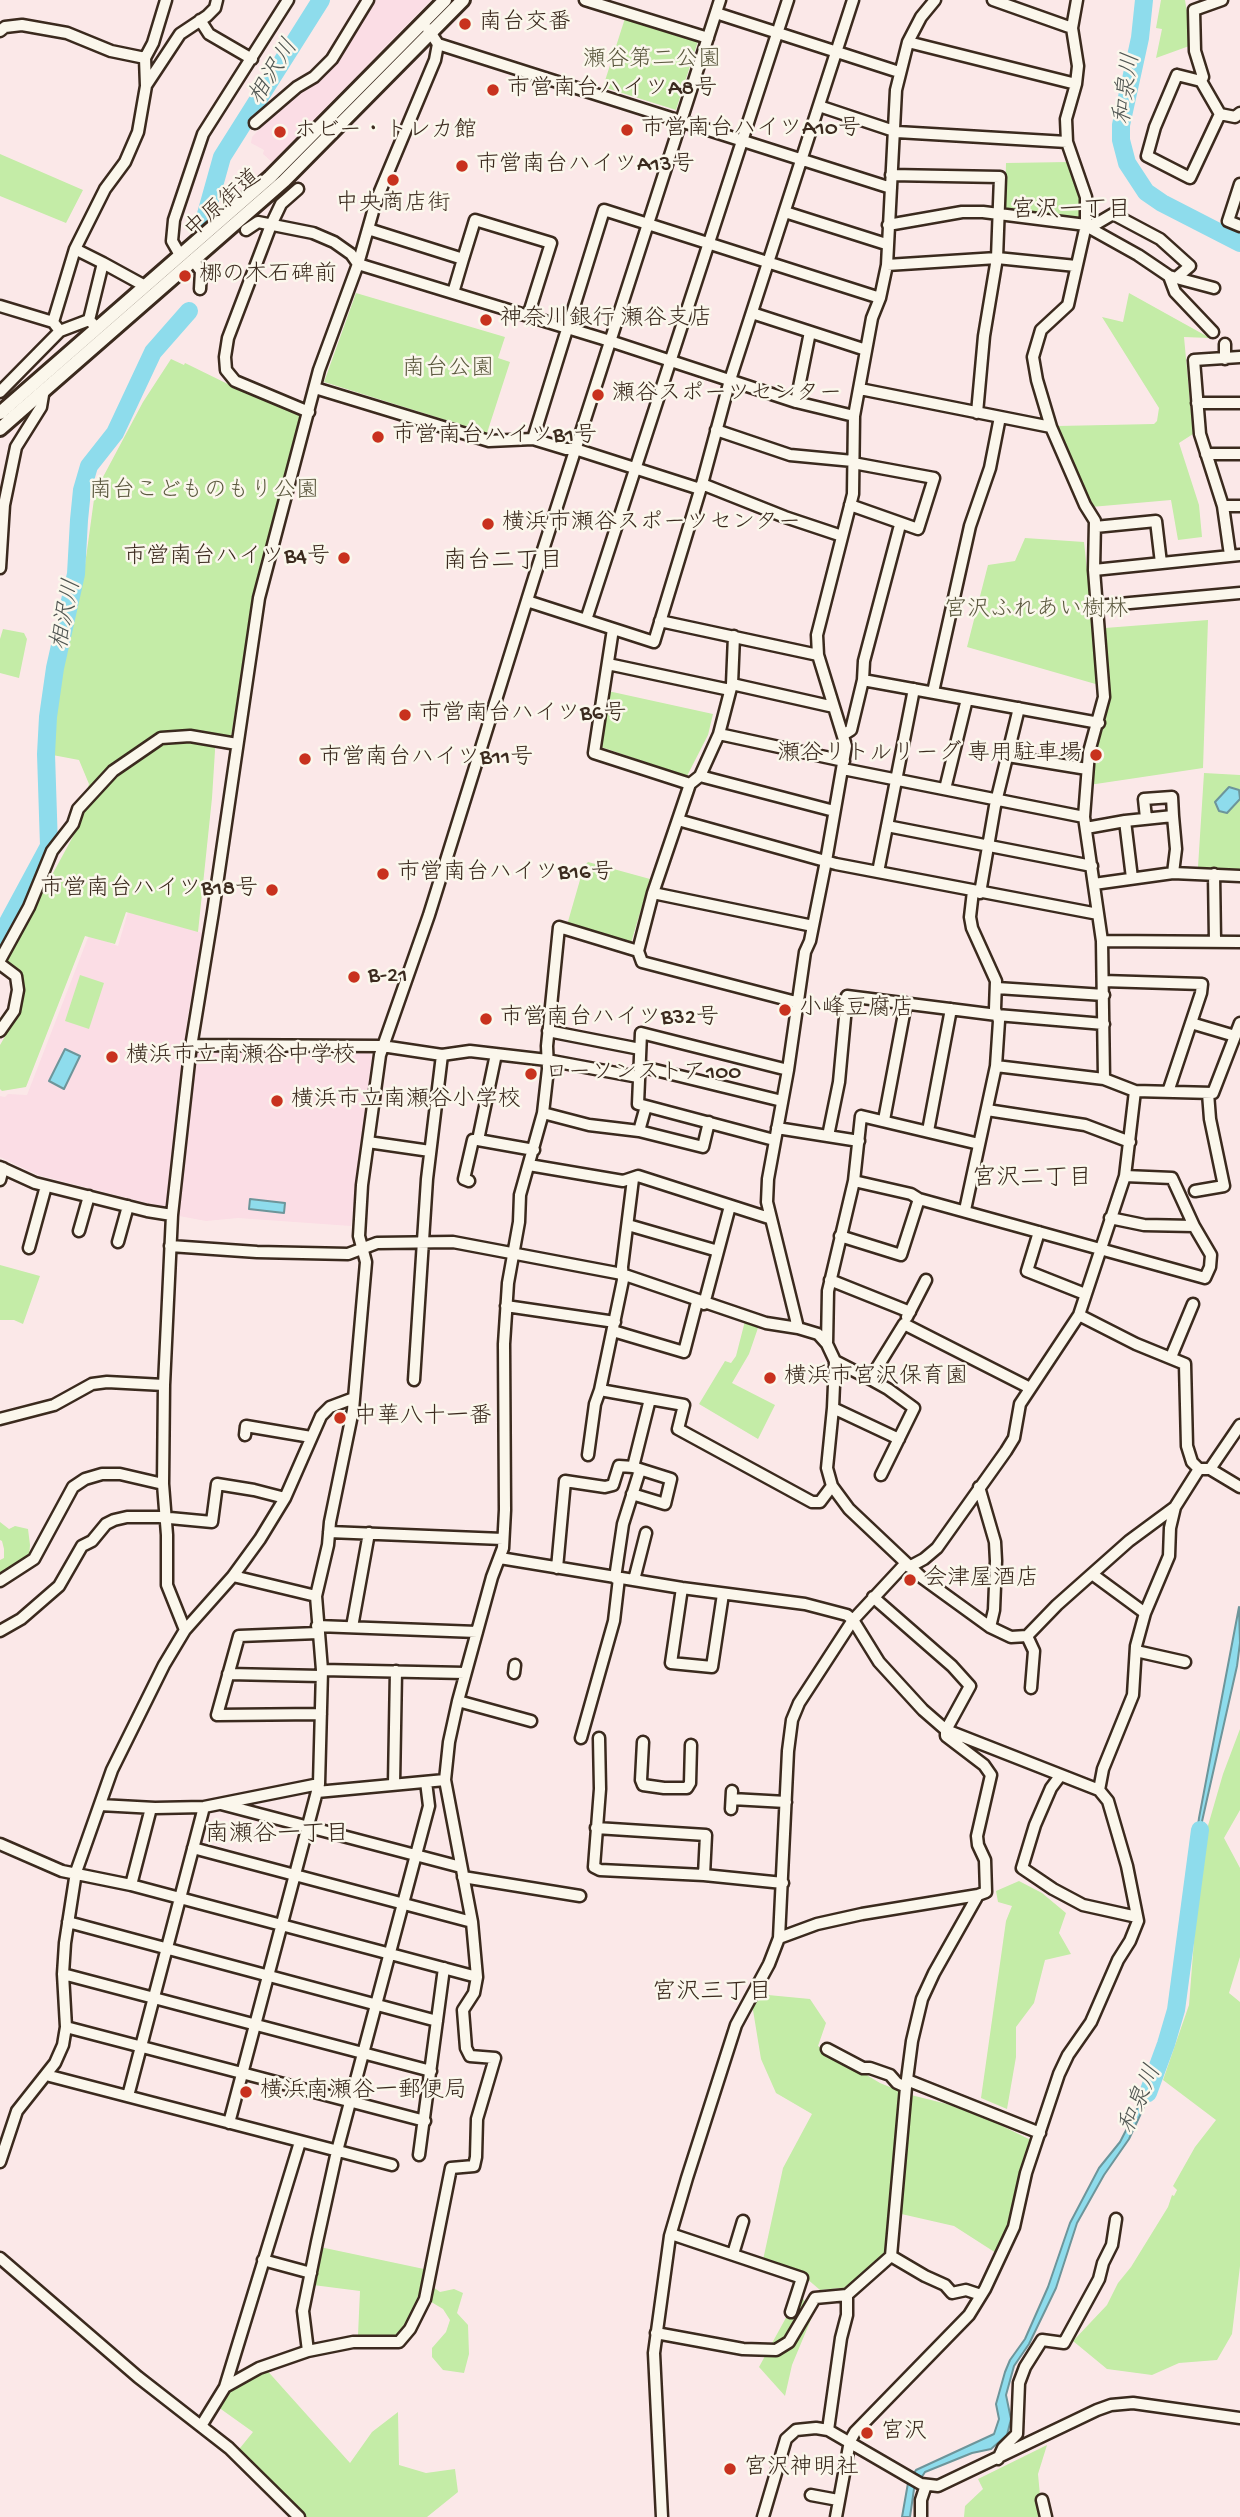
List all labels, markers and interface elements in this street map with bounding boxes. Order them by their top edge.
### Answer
place label: 南台交番 [479,10,571,38]
marker: 南台交番 [457,16,473,32]
water label: 相沢川 [244,35,306,111]
park label: 瀬谷第二公園 [583,47,721,75]
water label: 和泉川 [1110,51,1148,127]
place label: 市営南台ハイツA8号 [507,76,717,104]
marker: 市営南台ハイツA8号 [485,82,501,98]
place label: 市営南台ハイツA10号 [641,116,861,144]
place label: ホビー・トレカ館 [294,118,477,146]
marker: 市営南台ハイツA10号 [619,122,635,138]
marker: ホビー・トレカ館 [272,124,288,140]
place label: 市営南台ハイツA13号 [476,152,695,180]
marker: 市営南台ハイツA13号 [454,158,470,174]
street label: 中原街道 [180,164,268,246]
marker: 中央商店街 [385,172,401,188]
place label: 中央商店街 [336,191,450,219]
district label: 宮沢一丁目 [1011,198,1131,226]
place label: 梛の木石碑前 [199,262,337,290]
marker: 梛の木石碑前 [177,268,193,284]
place label: 神奈川銀行 瀬谷支店 [500,306,712,334]
marker: 神奈川銀行 瀬谷支店 [478,312,494,328]
park label: 南台公園 [402,356,494,384]
place label: 瀬谷スポーツセンター [612,381,842,409]
marker: 瀬谷スポーツセンター [590,387,606,403]
place label: 市営南台ハイツB1号 [392,423,597,451]
marker: 市営南台ハイツB1号 [370,429,386,445]
park label: 南台こどものもり公園 [89,478,319,506]
place label: 横浜市瀬谷スポーツセンター [502,510,801,538]
marker: 横浜市瀬谷スポーツセンター [480,516,496,532]
place label: 市営南台ハイツB4号 [123,544,330,572]
district label: 南台二丁目 [443,549,563,577]
marker: 市営南台ハイツB4号 [336,550,352,566]
water label: 相沢川 [47,577,89,653]
park label: 宮沢ふれあい樹林 [944,597,1128,625]
place label: 市営南台ハイツB6号 [419,701,626,729]
marker: 市営南台ハイツB6号 [397,707,413,723]
place label: 瀬谷リトルリーグ 専用駐車場 [778,741,1082,769]
place label: 市営南台ハイツB11号 [319,745,533,773]
marker: 瀬谷リトルリーグ 専用駐車場 [1088,747,1104,763]
marker: 市営南台ハイツB11号 [297,751,313,767]
place label: 市営南台ハイツB16号 [397,860,614,888]
marker: 市営南台ハイツB16号 [375,866,391,882]
place label: 市営南台ハイツB18号 [40,876,258,904]
marker: 市営南台ハイツB18号 [264,882,280,898]
place label: B-21 [368,963,408,991]
marker: B-21 [346,969,362,985]
place label: 小峰豆腐店 [799,996,914,1024]
marker: 小峰豆腐店 [777,1002,793,1018]
place label: 市営南台ハイツB32号 [500,1005,719,1033]
marker: 市営南台ハイツB32号 [478,1011,494,1027]
place label: 横浜市立南瀬谷中学校 [126,1043,356,1071]
marker: 横浜市立南瀬谷中学校 [104,1049,120,1065]
place label: ローソンストア100 [545,1060,741,1088]
marker: ローソンストア100 [523,1066,539,1082]
place label: 横浜市立南瀬谷小学校 [291,1087,521,1115]
marker: 横浜市立南瀬谷小学校 [269,1093,285,1109]
district label: 宮沢二丁目 [972,1166,1092,1194]
place label: 横浜市宮沢保育園 [784,1364,968,1392]
marker: 横浜市宮沢保育園 [762,1370,778,1386]
place label: 中華八十一番 [354,1404,492,1432]
marker: 中華八十一番 [332,1410,348,1426]
place label: 会津屋酒店 [924,1566,1039,1594]
marker: 会津屋酒店 [902,1572,918,1588]
district label: 南瀬谷一丁目 [205,1822,349,1850]
district label: 宮沢三丁目 [652,1980,772,2008]
water label: 和泉川 [1114,2061,1170,2139]
place label: 横浜南瀬谷一郵便局 [260,2078,467,2106]
marker: 横浜南瀬谷一郵便局 [238,2084,254,2100]
place label: 宮沢 [881,2419,927,2447]
marker: 宮沢 [859,2425,875,2441]
place label: 宮沢神明社 [744,2455,859,2483]
marker: 宮沢神明社 [722,2461,738,2477]

